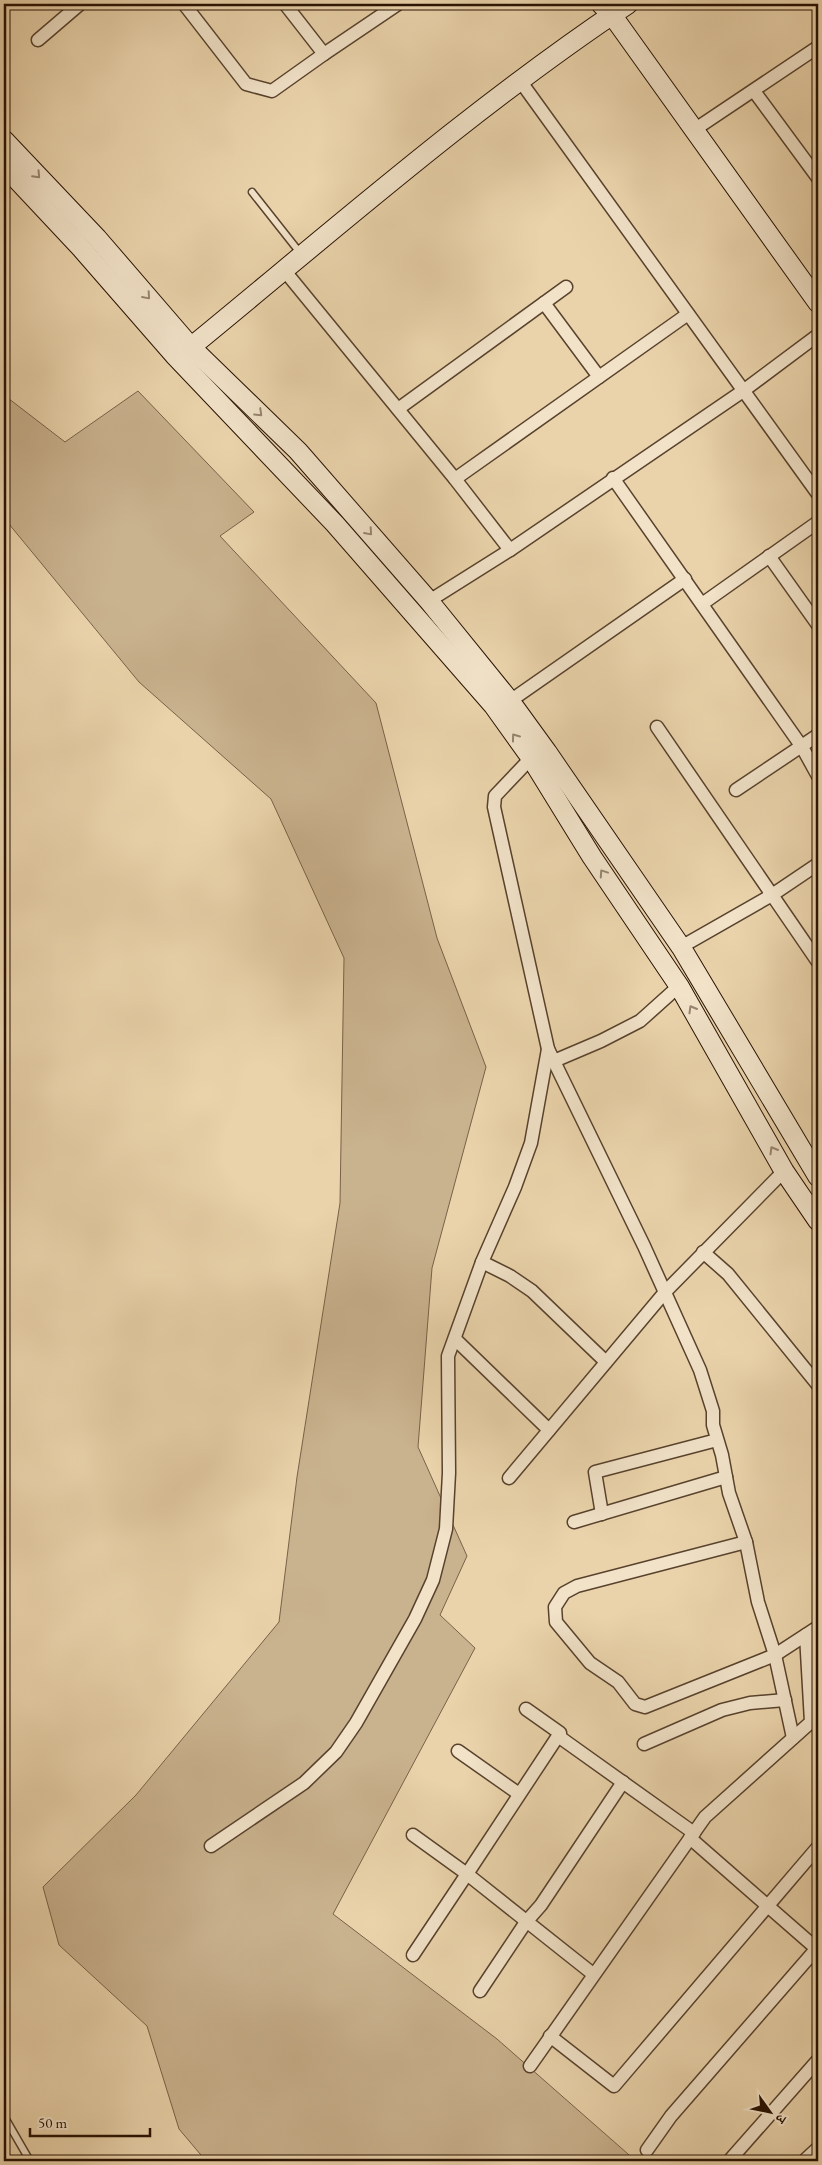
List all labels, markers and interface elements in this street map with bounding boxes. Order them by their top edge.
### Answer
one-way arrow [31,170,40,179]
one-way arrow [141,290,150,299]
one-way arrow [253,407,262,416]
one-way arrow [363,526,372,535]
one-way arrow [513,734,521,743]
one-way arrow [600,870,609,879]
one-way arrow [689,1006,699,1015]
one-way arrow [769,1147,779,1156]
north arrow [744,2088,794,2138]
scale bar [30,2105,150,2137]
text: उ [771,2110,791,2128]
text: 50 m [38,2113,67,2132]

